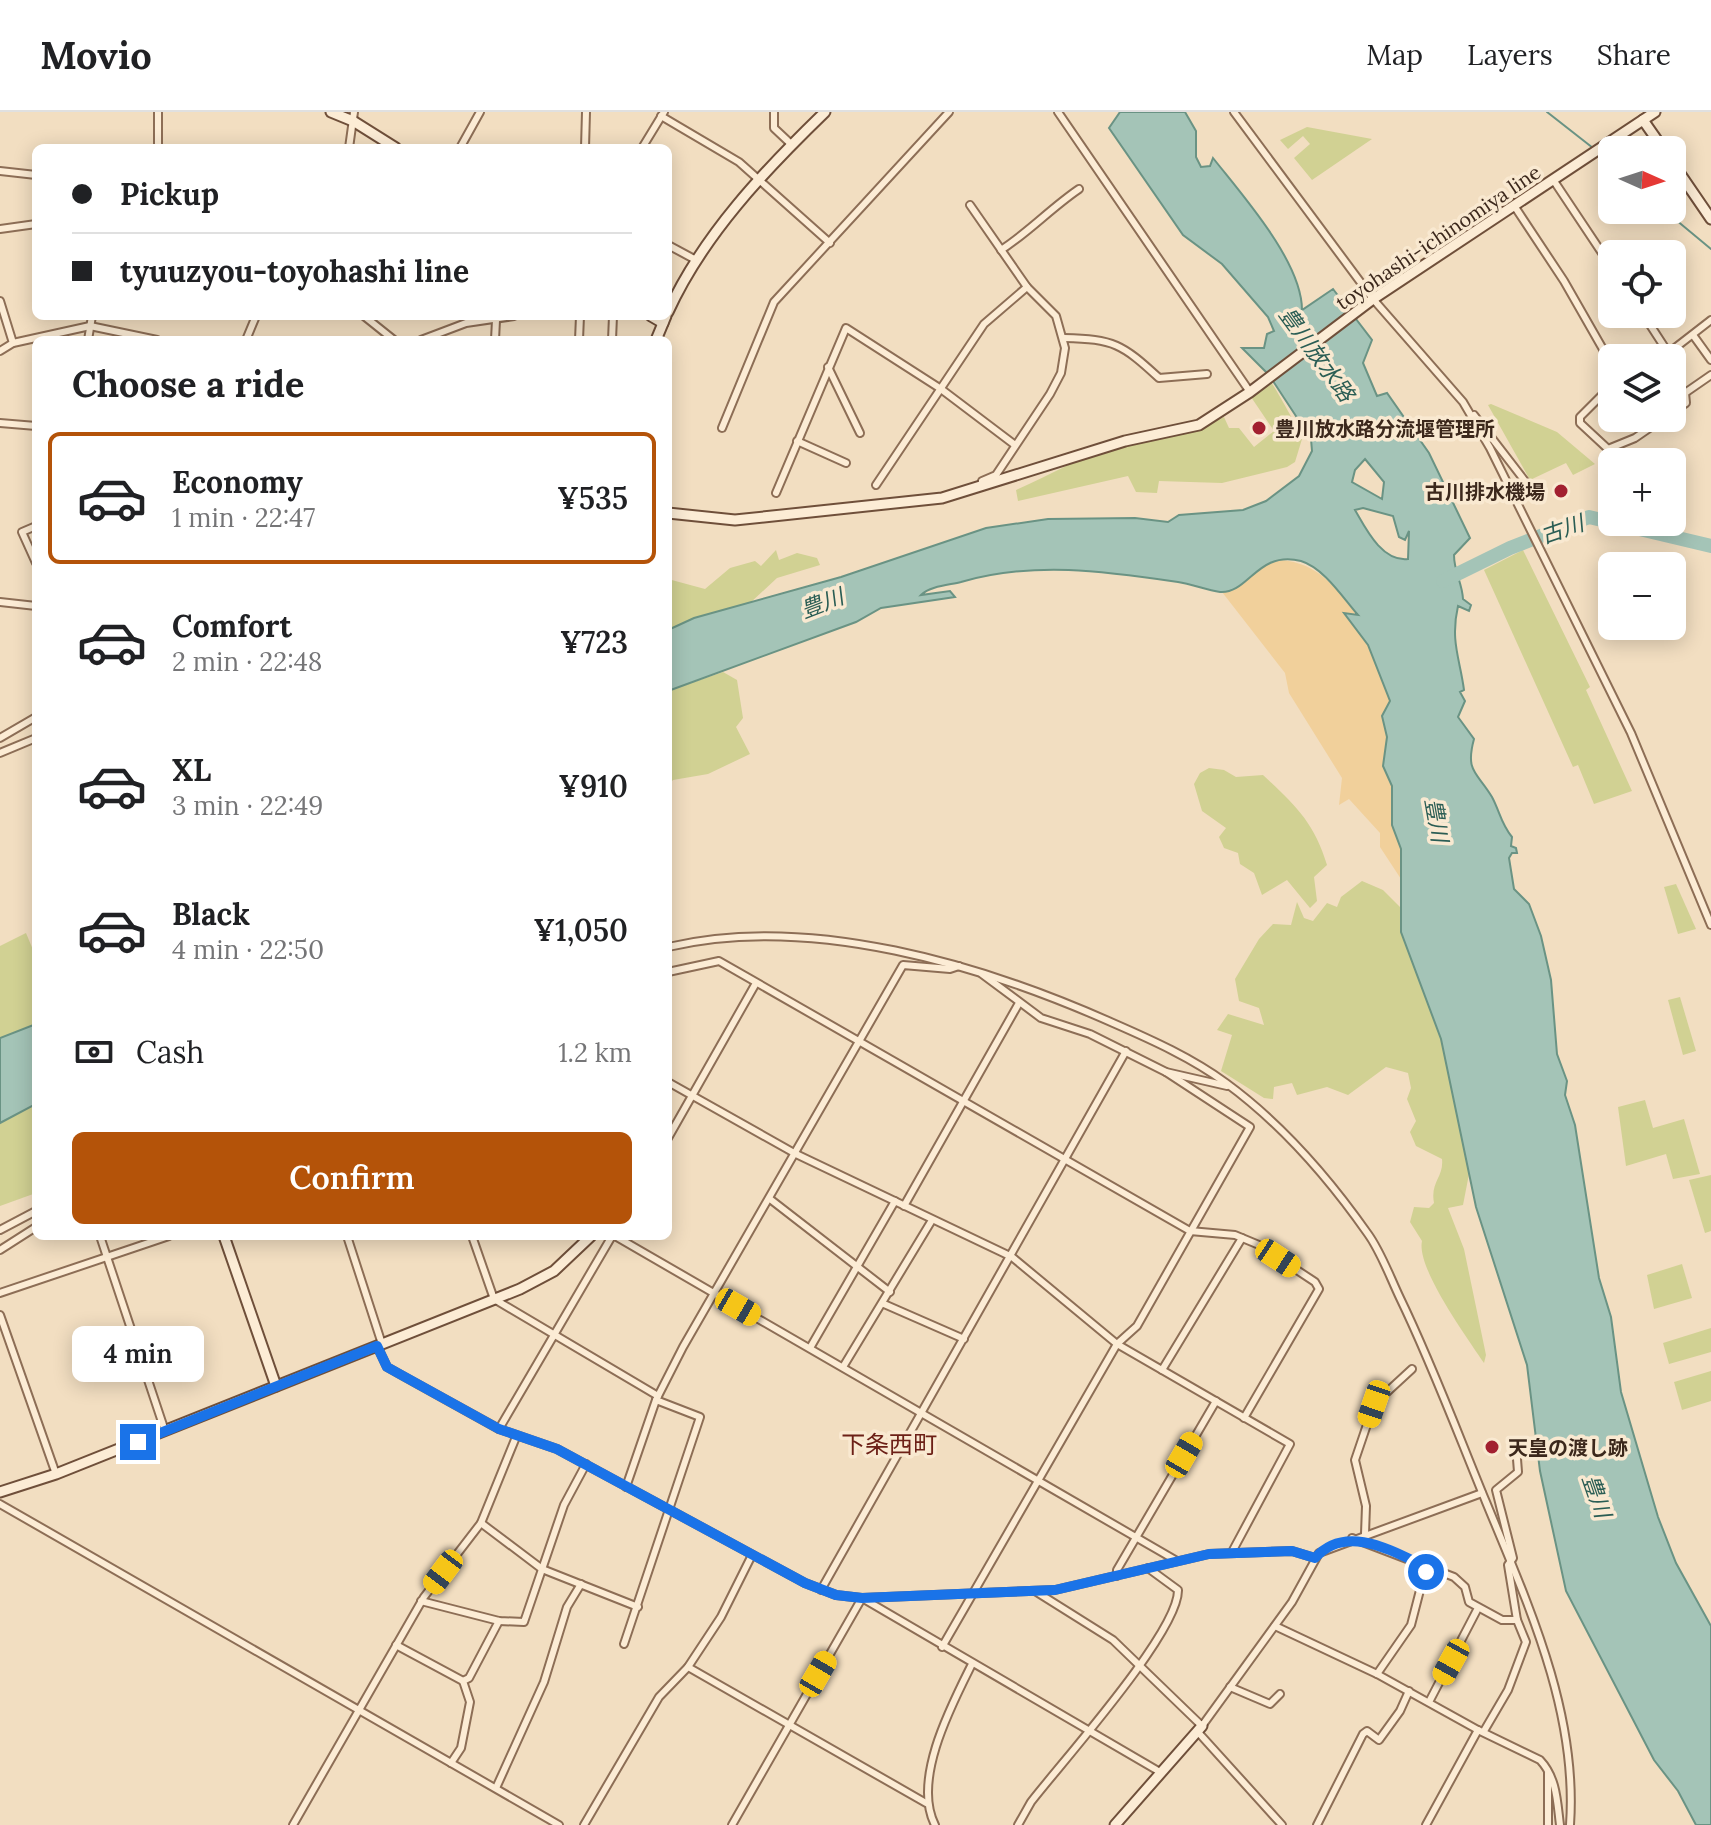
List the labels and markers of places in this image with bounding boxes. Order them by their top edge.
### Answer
place label: 豊川放水路分流堰管理所 [1275,416,1495,441]
marker: 豊川放水路分流堰管理所 [1250,419,1268,437]
place label: 古川排水機場 [1425,479,1545,504]
marker: 古川排水機場 [1552,482,1570,500]
place label: 天皇の渡し跡 [1508,1435,1628,1460]
marker: 天皇の渡し跡 [1483,1438,1501,1456]

